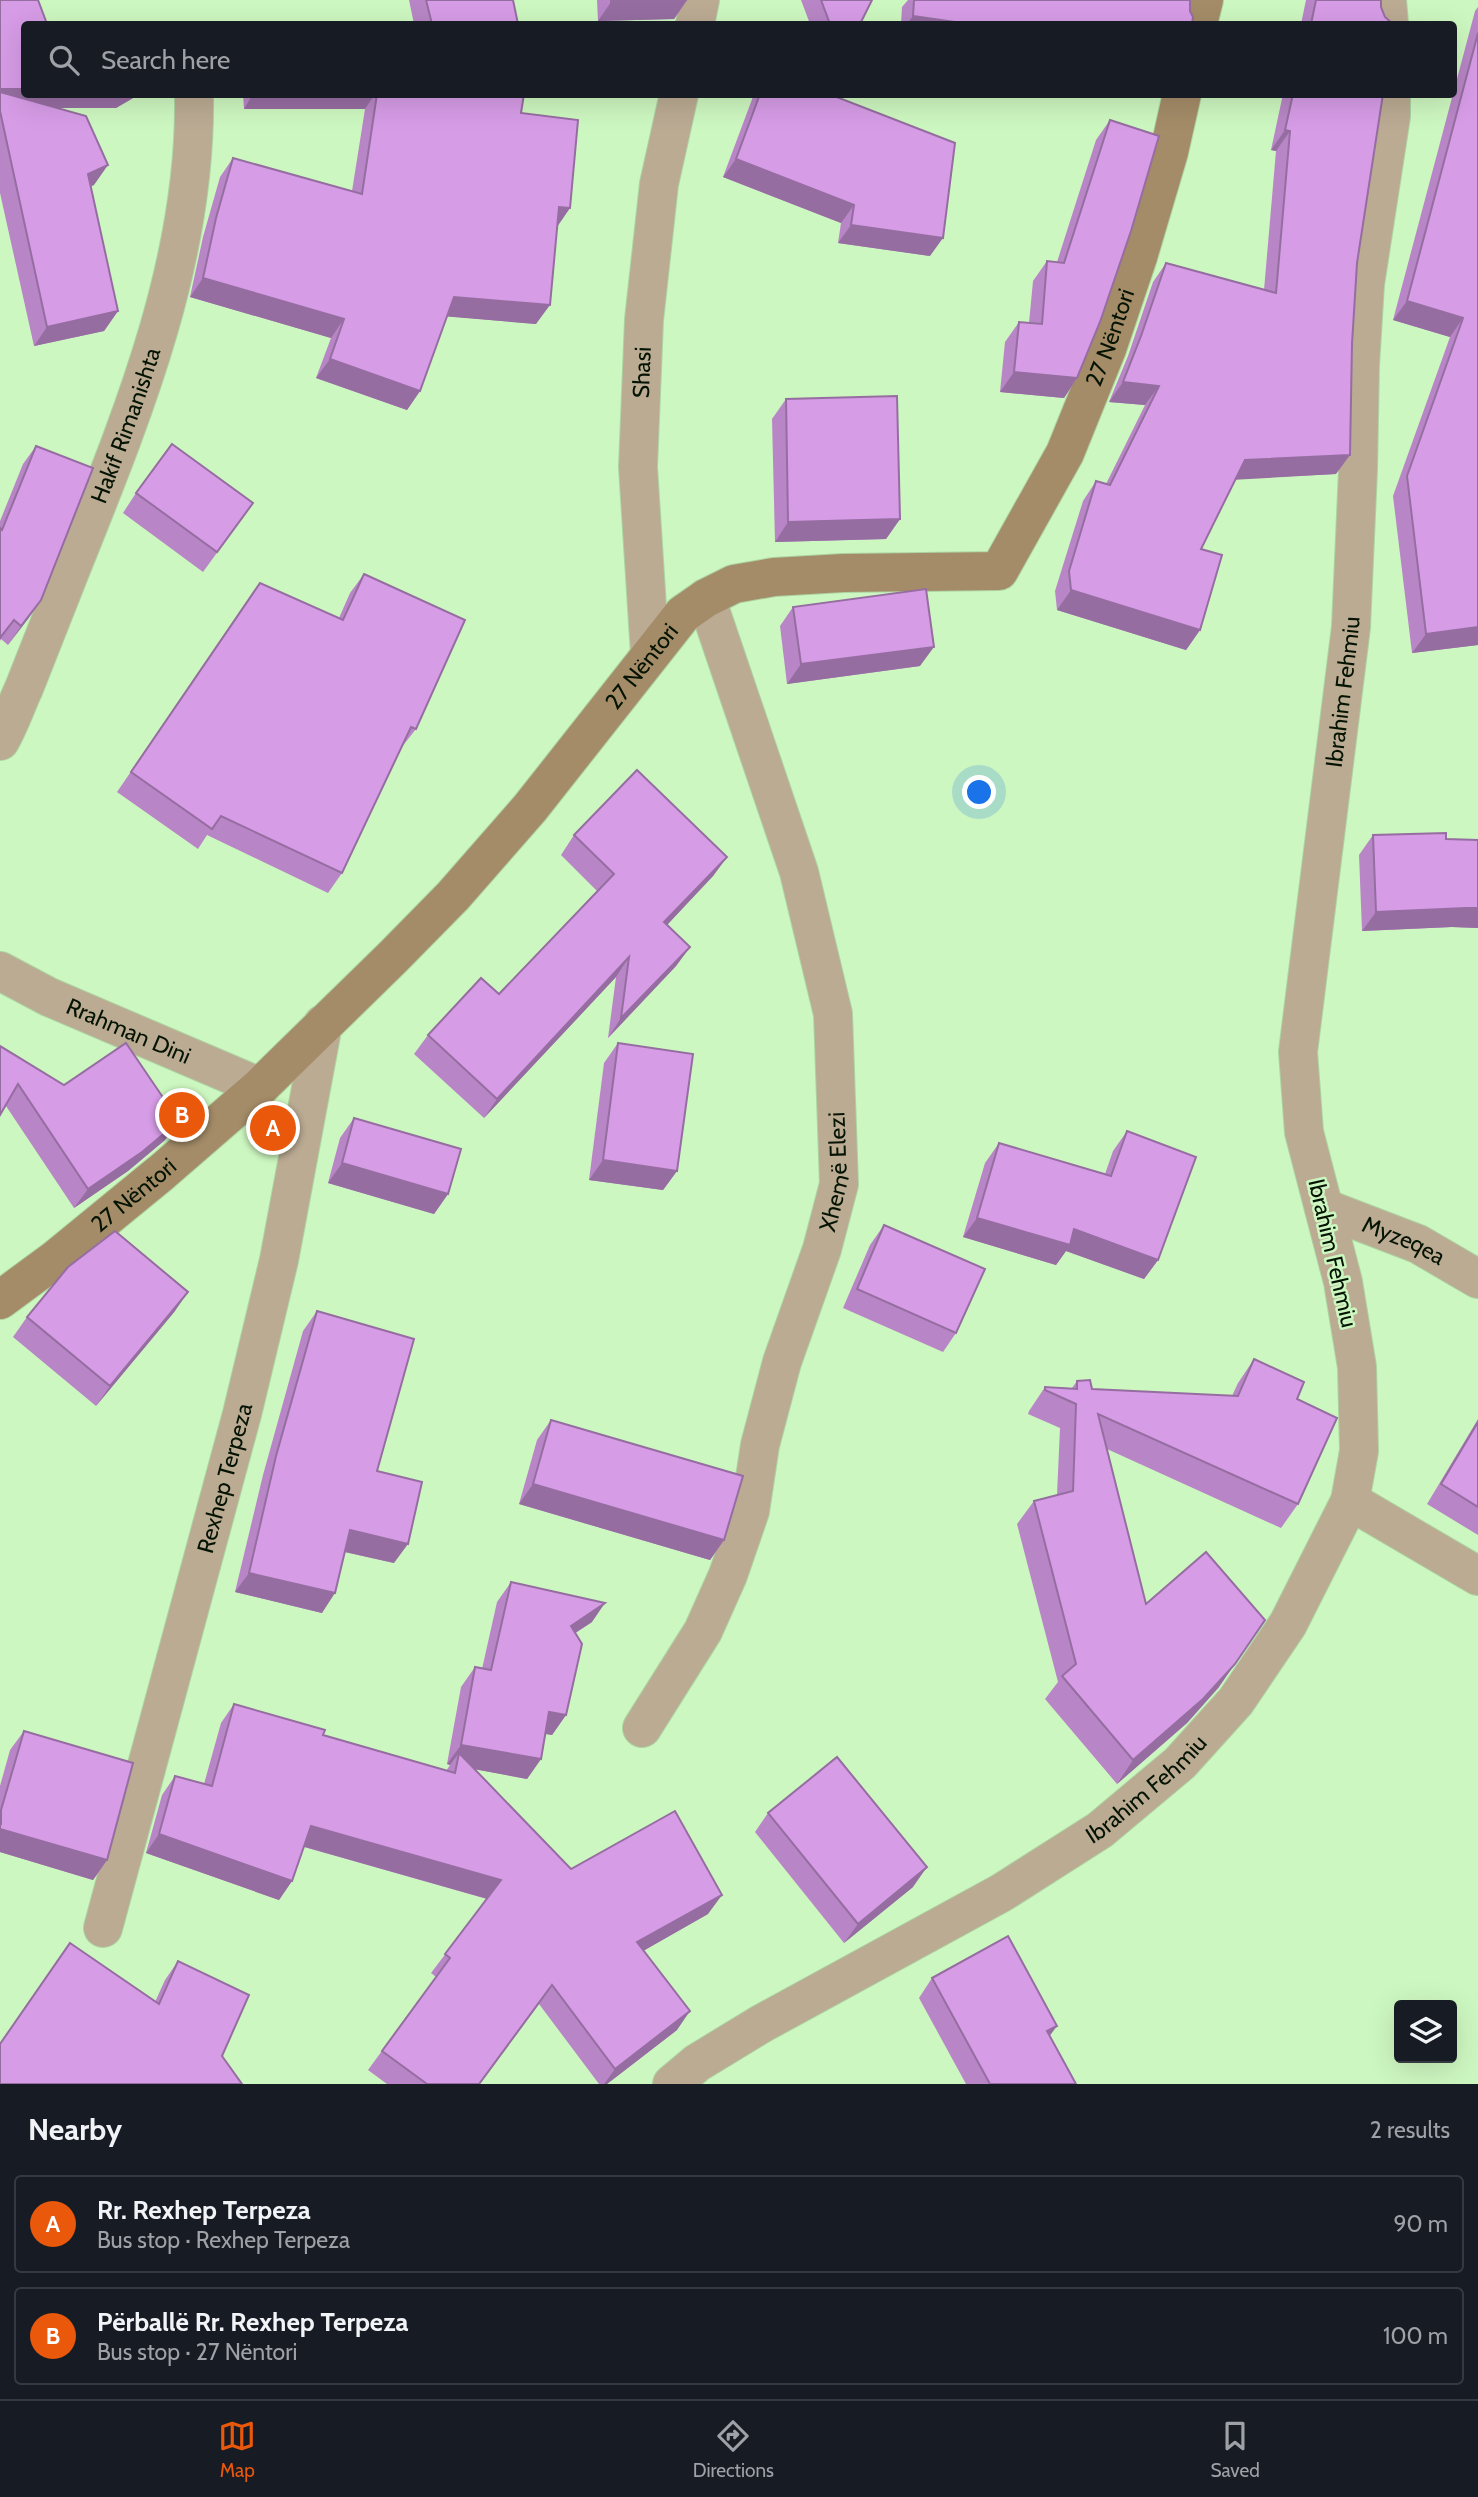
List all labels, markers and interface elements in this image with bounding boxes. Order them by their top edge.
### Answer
search box [21,21,1457,98]
icon: search [45,41,83,79]
text: Search here [101,44,230,76]
street label: 27 Nëntori [1079,285,1140,390]
street label: Hakif Rimanishta [85,344,166,507]
street label: Shasi [627,346,657,399]
street label: Ibrahim Fehmiu [1320,616,1365,769]
street label: 27 Nëntori [599,618,684,715]
your location [962,775,996,809]
street label: Rrahman Dini [62,992,195,1070]
pin: B [159,1089,205,1141]
pin: A [250,1102,296,1154]
street label: Xhemë Elezi [813,1112,855,1235]
street label: 27 Nëntori [86,1152,182,1238]
street label: Ibrahim Fehmiu [1302,1176,1364,1330]
street label: Myzeqea [1358,1210,1450,1271]
street label: Rexhep Terpeza [191,1400,258,1556]
street label: Ibrahim Fehmiu [1080,1729,1213,1849]
map controls [1394,2000,1457,2063]
button: layers [1394,2000,1457,2063]
text: Nearby [28,2111,122,2148]
text: 2 results [1370,2116,1450,2144]
text: Rr. Rexhep Terpeza [97,2194,311,2226]
text: A [46,2210,60,2238]
text: 90 m [1394,2210,1448,2238]
text: Bus stop · Rexhep Terpeza [97,2226,350,2254]
text: Përballë Rr. Rexhep Terpeza [97,2306,408,2338]
text: B [46,2322,60,2350]
text: 100 m [1383,2322,1448,2350]
text: Bus stop · 27 Nëntori [97,2338,297,2366]
tab: Map [218,2417,256,2482]
tab: Directions [693,2417,774,2482]
tab: Saved [1210,2417,1260,2482]

